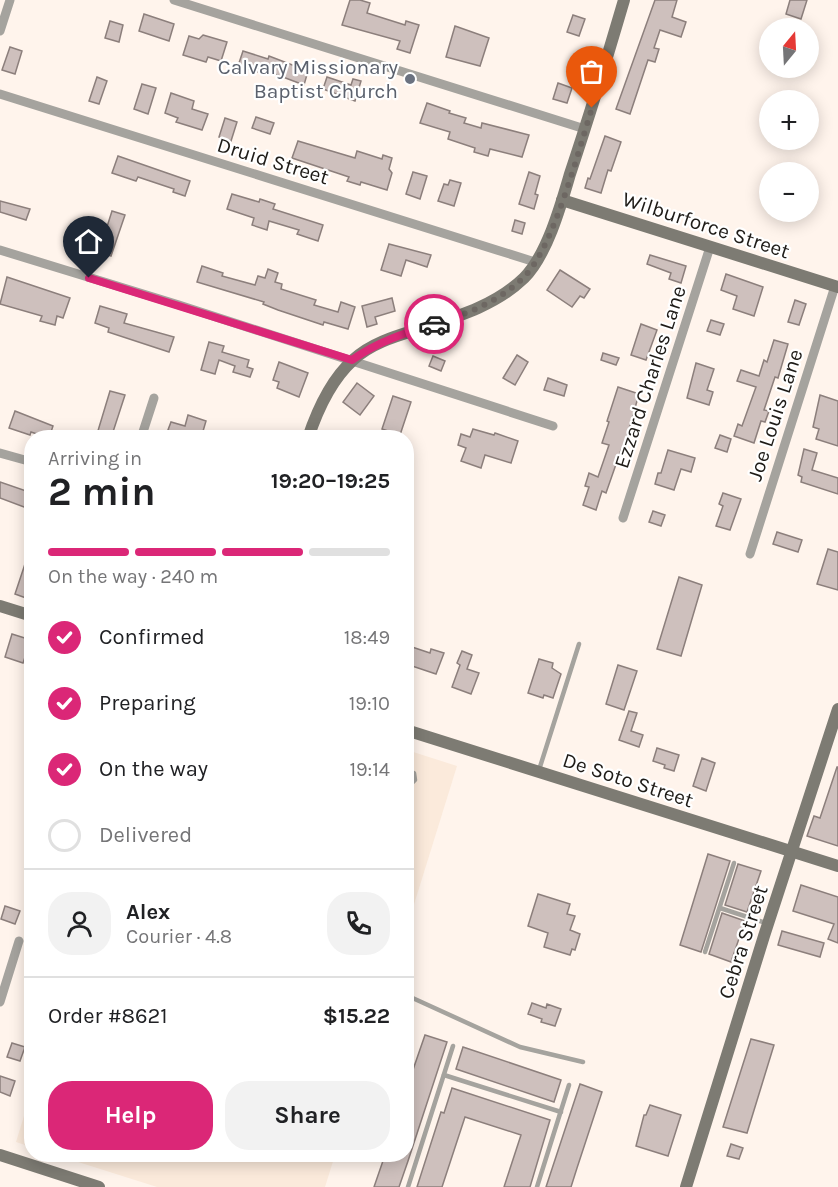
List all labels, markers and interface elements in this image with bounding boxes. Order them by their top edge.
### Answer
north arrow [759,18,819,78]
map controls [759,18,819,222]
pin [566,46,617,108]
place label: Calvary Missionary Baptist Church [218,55,398,103]
icon: bag [575,55,608,88]
marker: Calvary Missionary Baptist Church [403,72,417,86]
button: + [759,90,819,150]
street label: Druid Street [214,133,332,189]
button: − [759,162,819,222]
street label: Wilburforce Street [619,187,793,263]
pin [63,216,114,278]
icon: home [72,225,105,258]
street label: Ezzard Charles Lane [609,283,691,471]
courier [404,294,464,354]
icon: car [418,308,451,341]
street label: Joe Louis Lane [742,346,808,484]
text: Arriving in [48,447,142,470]
text: 19:20–19:25 [271,468,390,494]
text: 2 min [48,469,156,515]
text: On the way · 240 m [48,565,218,588]
icon: check [48,621,81,654]
text: Confirmed [99,624,205,650]
text: 18:49 [344,626,390,649]
icon: check [48,687,81,720]
text: Preparing [99,690,196,716]
text: 19:10 [349,692,390,715]
street label: De Soto Street [560,748,696,812]
icon: check [48,753,81,786]
text: On the way [99,756,208,782]
text: 19:14 [349,758,390,781]
text: Delivered [99,822,192,848]
street label: Cebra Street [713,882,773,1002]
button: person [48,892,111,955]
button: phone [327,892,390,955]
text: Alex [126,899,170,925]
text: Courier · 4.8 [126,925,232,948]
text: Order #8621 [48,1003,168,1029]
text: $15.22 [323,1003,390,1029]
button: Help [48,1081,213,1150]
button: Share [225,1081,390,1150]

